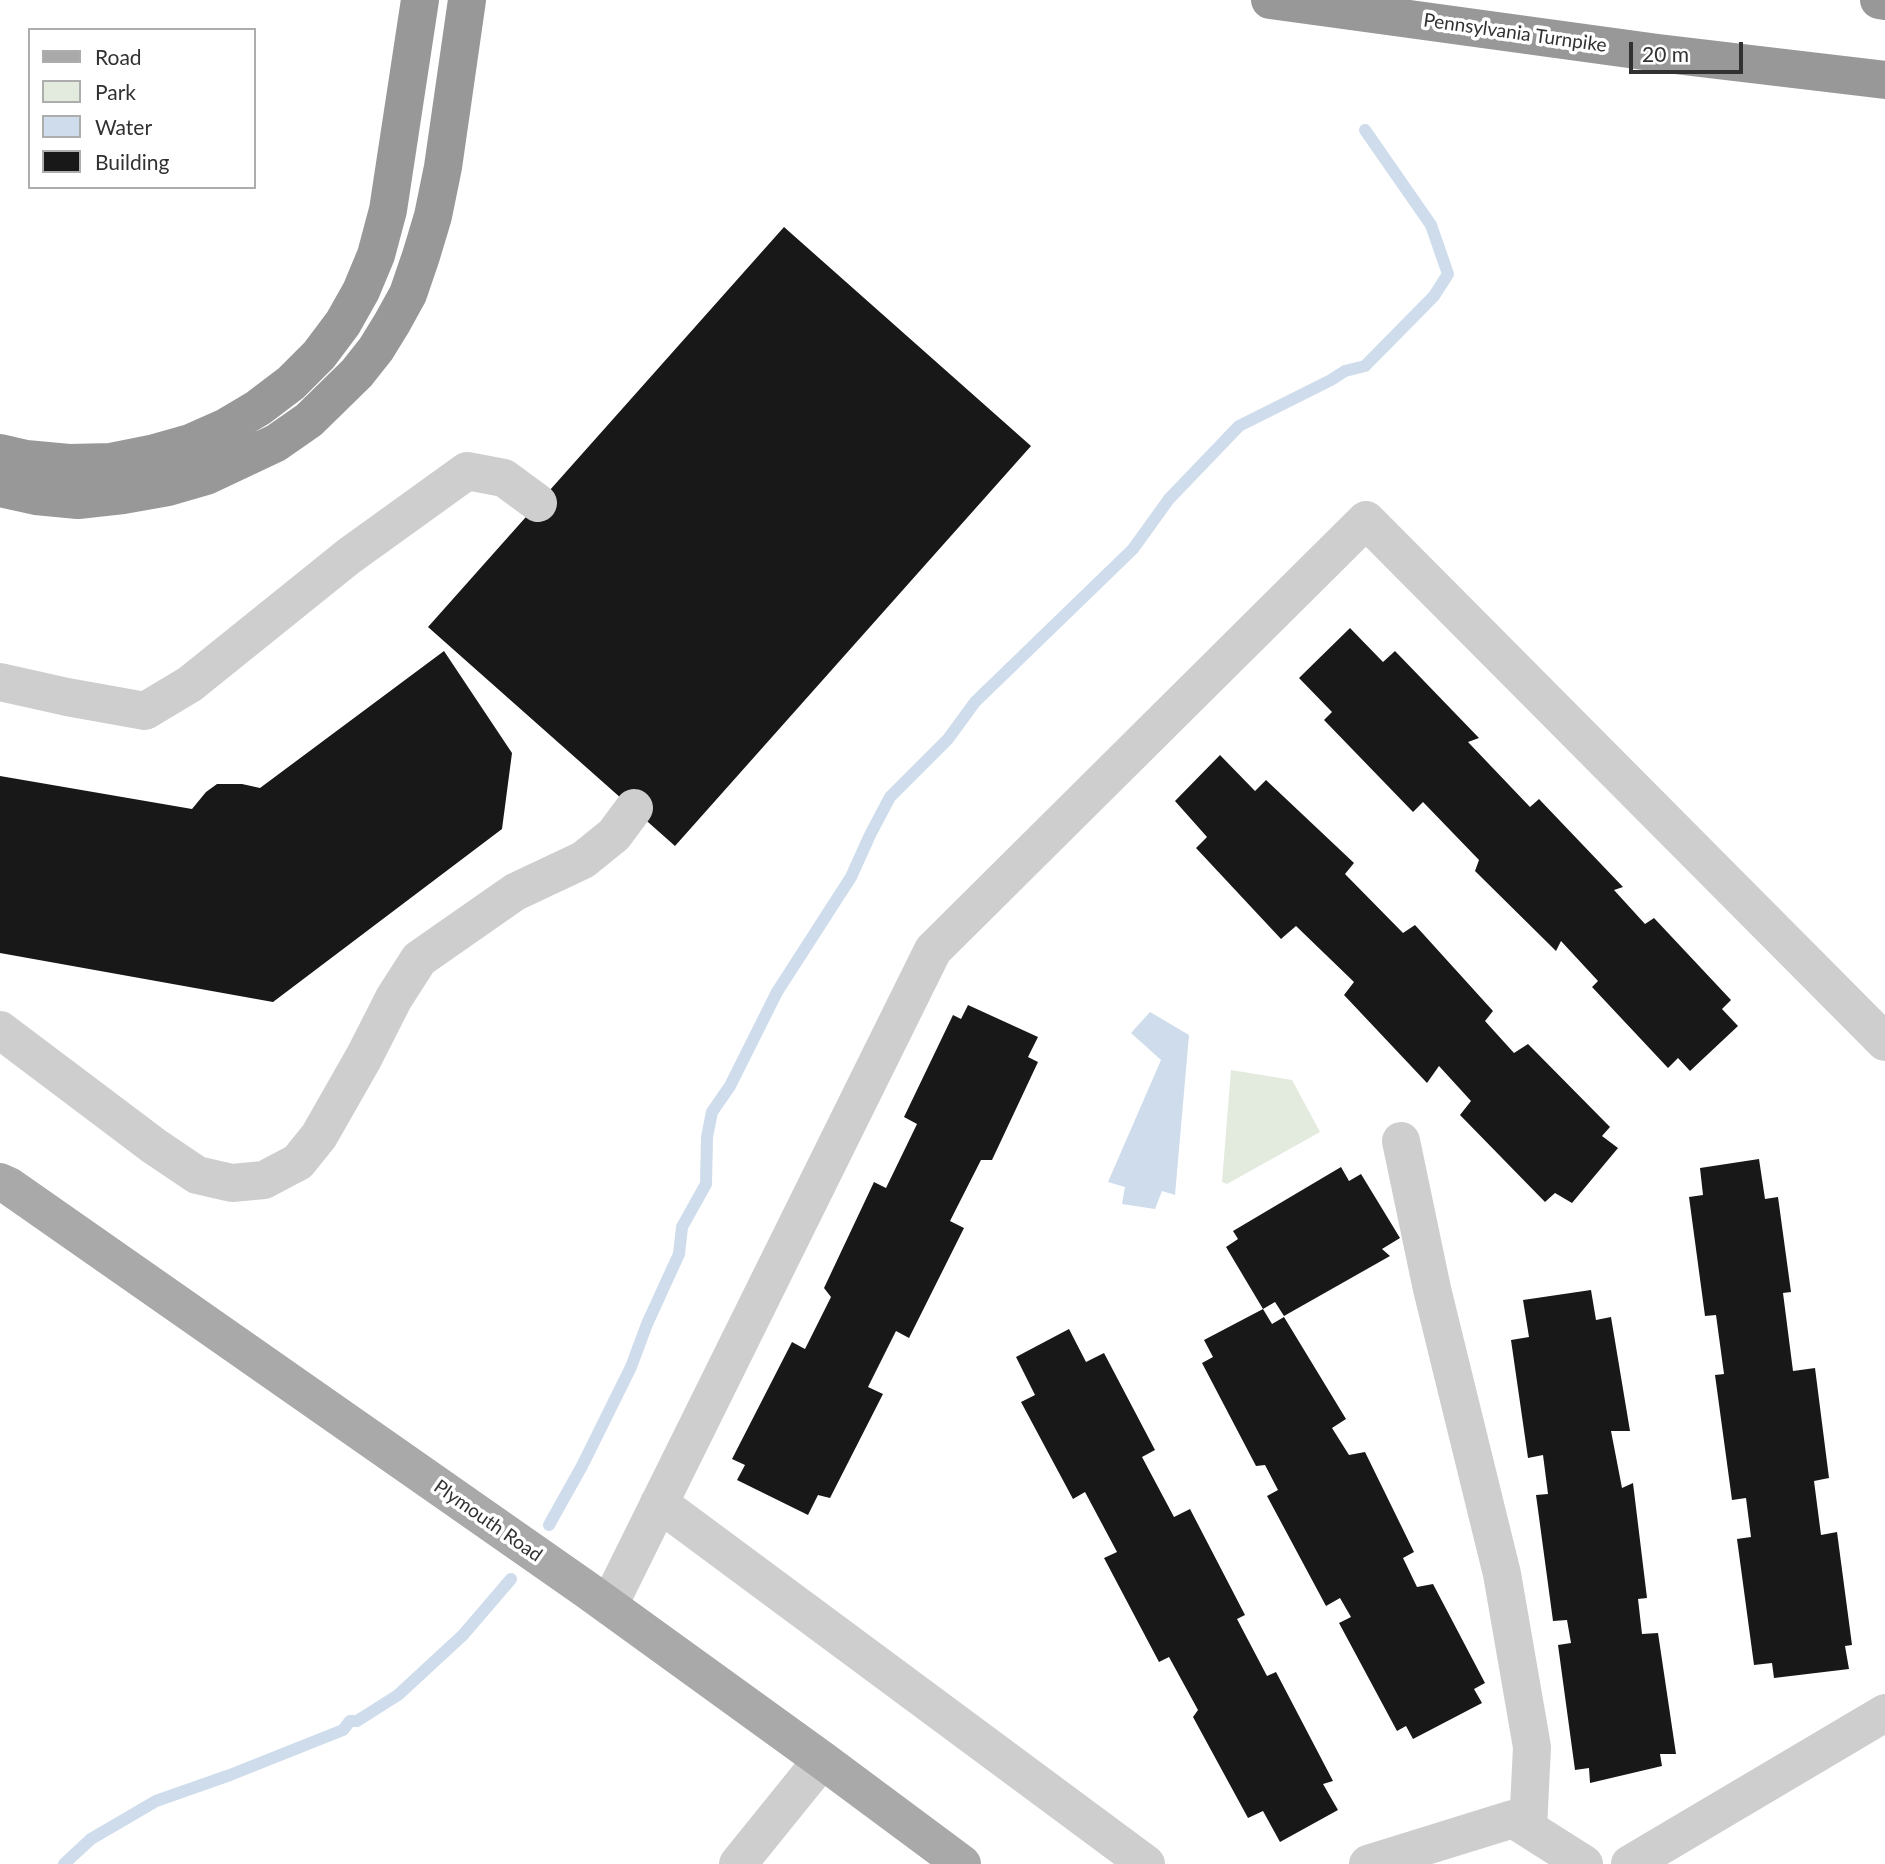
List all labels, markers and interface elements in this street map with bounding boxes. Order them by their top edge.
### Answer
street label: Pennsylvania Turnpike [1422,9,1608,57]
legend [28,28,256,189]
scale bar [1633,28,1747,72]
text: 20 m [1642,41,1689,66]
text: Road [95,44,142,69]
text: Park [95,79,136,104]
text: Water [95,114,152,139]
text: Building [95,149,170,174]
street label: Plymouth Road [429,1475,547,1567]

